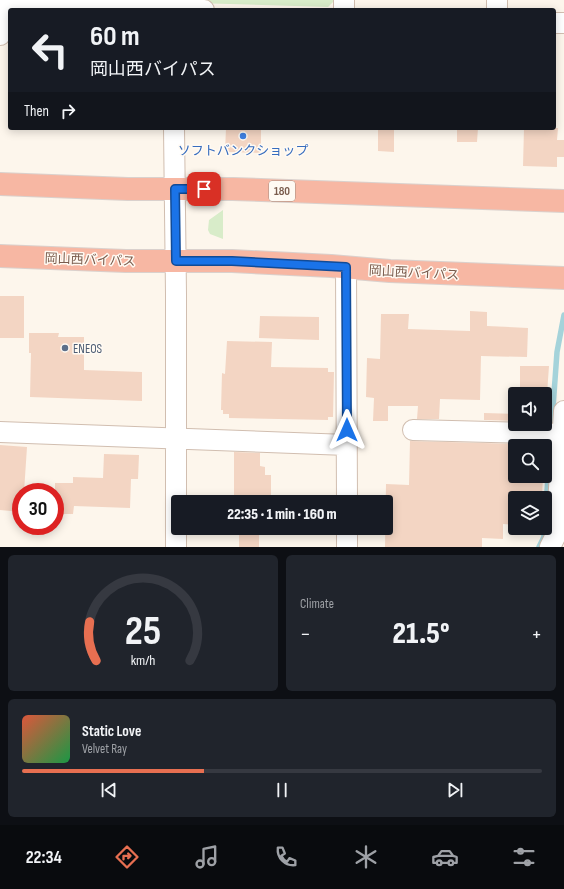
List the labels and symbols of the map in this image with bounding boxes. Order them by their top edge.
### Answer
marker: ソフトバンクショップ [238,131,248,141]
place label: ソフトバンクショップ [178,143,308,159]
pin [187,172,221,206]
road number: 180 [269,181,295,201]
street label: 岡山西バイパス [44,250,136,270]
street label: 岡山西バイパス [368,263,460,283]
place label: ENEOS [73,341,103,357]
marker: ENEOS [60,343,70,353]
position arrow [326,409,368,451]
speed limit sign: 30 [12,483,64,535]

